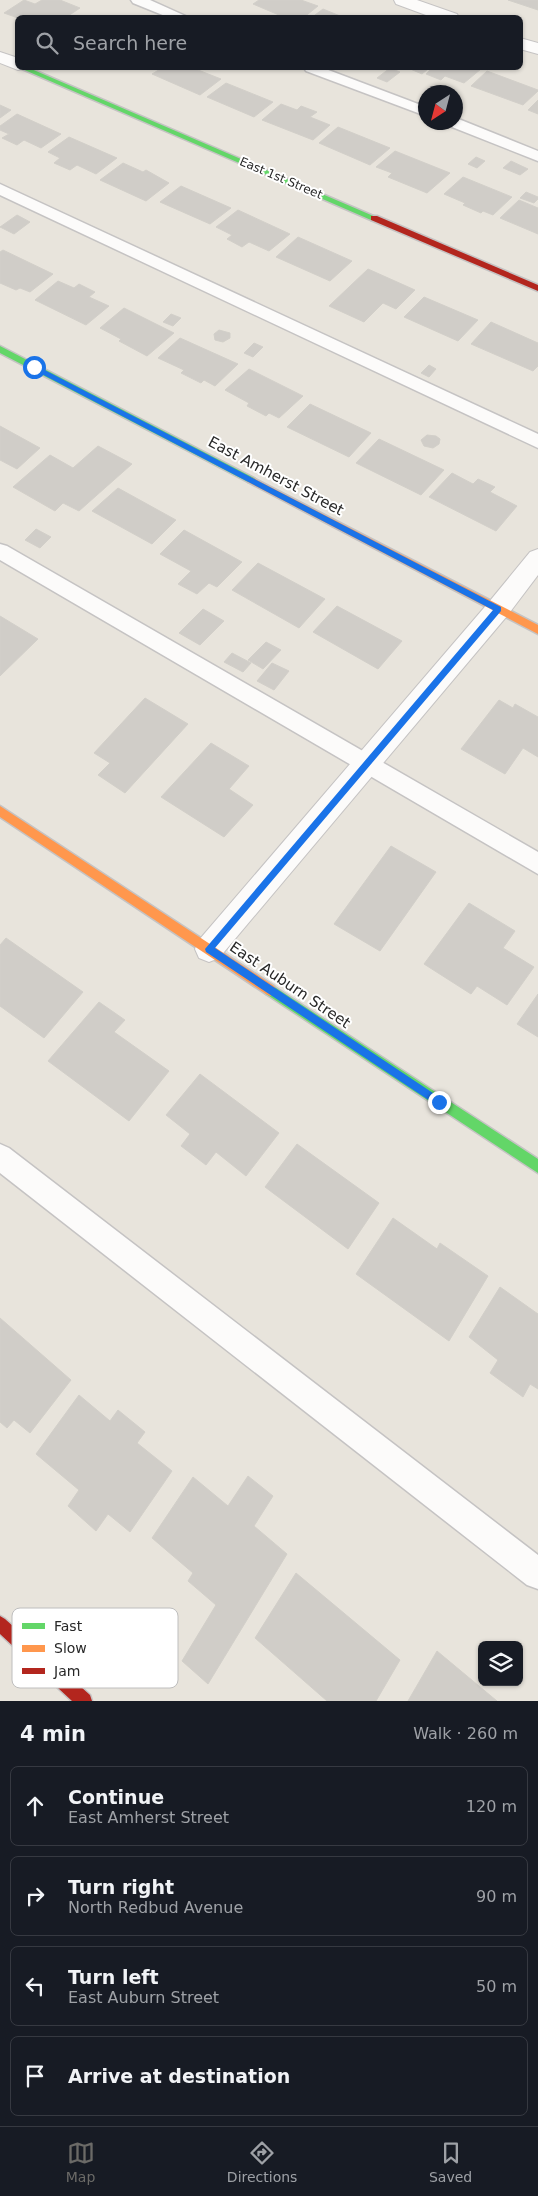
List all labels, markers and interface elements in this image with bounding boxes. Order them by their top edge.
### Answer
search box [15,15,523,70]
icon: search [33,29,61,57]
text: Search here [73,32,187,54]
north arrow [418,85,463,130]
street label: East 1st Street [237,154,325,202]
route start [23,356,46,379]
street label: East Amherst Street [205,433,347,519]
street label: East Auburn Street [226,938,354,1032]
route end [428,1091,451,1114]
legend [12,1608,178,1688]
text: Fast [54,1618,83,1634]
text: Slow [54,1640,87,1656]
map controls [478,1641,523,1686]
button: layers [478,1641,523,1686]
text: Jam [53,1663,80,1679]
text: 4 min [20,1722,86,1746]
text: Walk · 260 m [413,1724,518,1743]
text: Continue [68,1786,164,1808]
icon: ahead [21,1792,49,1820]
text: 120 m [466,1797,517,1816]
text: East Amherst Street [68,1808,229,1827]
text: Turn right [68,1876,174,1898]
icon: right [21,1882,49,1910]
text: 90 m [476,1887,517,1906]
text: North Redbud Avenue [68,1898,243,1917]
text: Turn left [68,1966,159,1988]
icon: left [21,1972,49,2000]
text: 50 m [476,1977,517,1996]
text: East Auburn Street [68,1988,219,2007]
icon: arrive [21,2062,49,2090]
text: Arrive at destination [68,2065,290,2087]
tab: Map [66,2139,95,2185]
tab: Directions [227,2139,297,2185]
tab: Saved [429,2139,472,2185]

